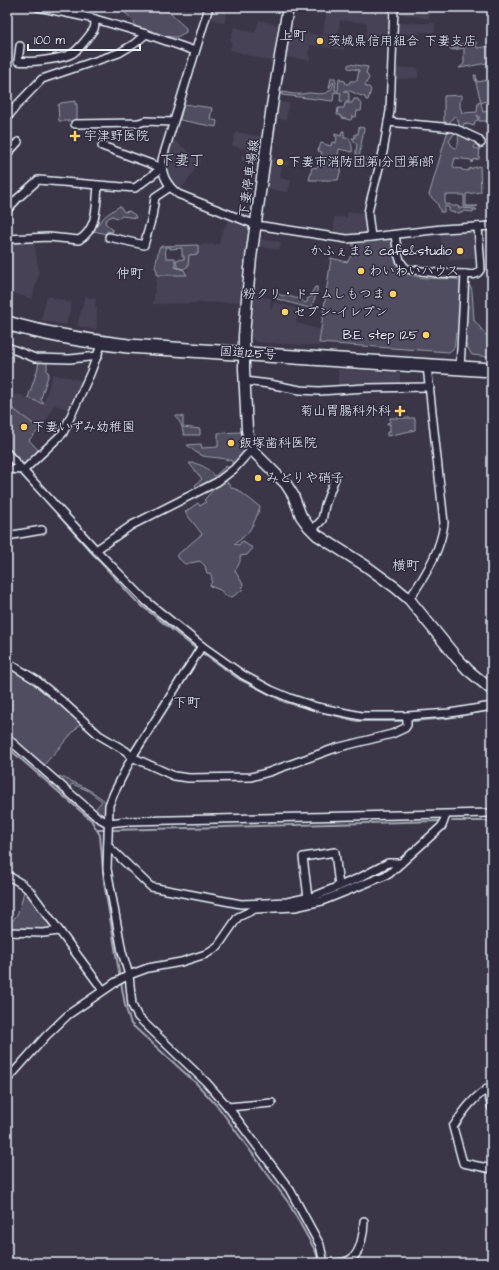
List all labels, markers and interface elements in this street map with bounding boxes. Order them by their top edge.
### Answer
scale bar [28,26,140,52]
district label: 上町 [279,26,307,46]
text: 100 m [34,32,65,49]
place label: 茨城県信用組合 下妻支店 [328,32,476,50]
marker: 茨城県信用組合 下妻支店 [315,36,325,46]
place label: 宇津野医院 [84,127,149,145]
marker: 宇津野医院 [69,130,81,142]
street label: 下妻停車場線 [235,137,263,218]
district label: 下妻丁 [159,150,205,171]
place label: 下妻市消防団第1分団第1部 [288,153,434,171]
marker: 下妻市消防団第1分団第1部 [275,157,285,167]
place label: かふぇまる cafe&studio [310,242,453,260]
marker: かふぇまる cafe&studio [455,246,465,256]
place label: わいわいハウス [369,262,459,280]
district label: 仲町 [116,264,144,284]
marker: わいわいハウス [356,266,366,276]
place label: 粉クリ・ドームしもつま [243,285,385,303]
marker: 粉クリ・ドームしもつま [388,289,398,299]
place label: セブン-イレブン [293,303,388,321]
marker: セブン-イレブン [280,307,290,317]
place label: B.E. step 125 [343,326,418,344]
marker: B.E. step 125 [421,330,431,340]
street label: 国道125号 [219,342,277,364]
place label: 菊山胃腸科外科 [300,402,391,420]
marker: 菊山胃腸科外科 [394,405,406,417]
place label: 下妻いずみ幼稚園 [32,418,135,436]
marker: 下妻いずみ幼稚園 [19,422,29,432]
place label: 飯塚歯科医院 [239,434,317,452]
marker: 飯塚歯科医院 [226,438,236,448]
place label: みどりや硝子 [266,469,344,487]
marker: みどりや硝子 [253,473,263,483]
district label: 横町 [392,556,420,576]
district label: 下町 [173,693,201,713]

